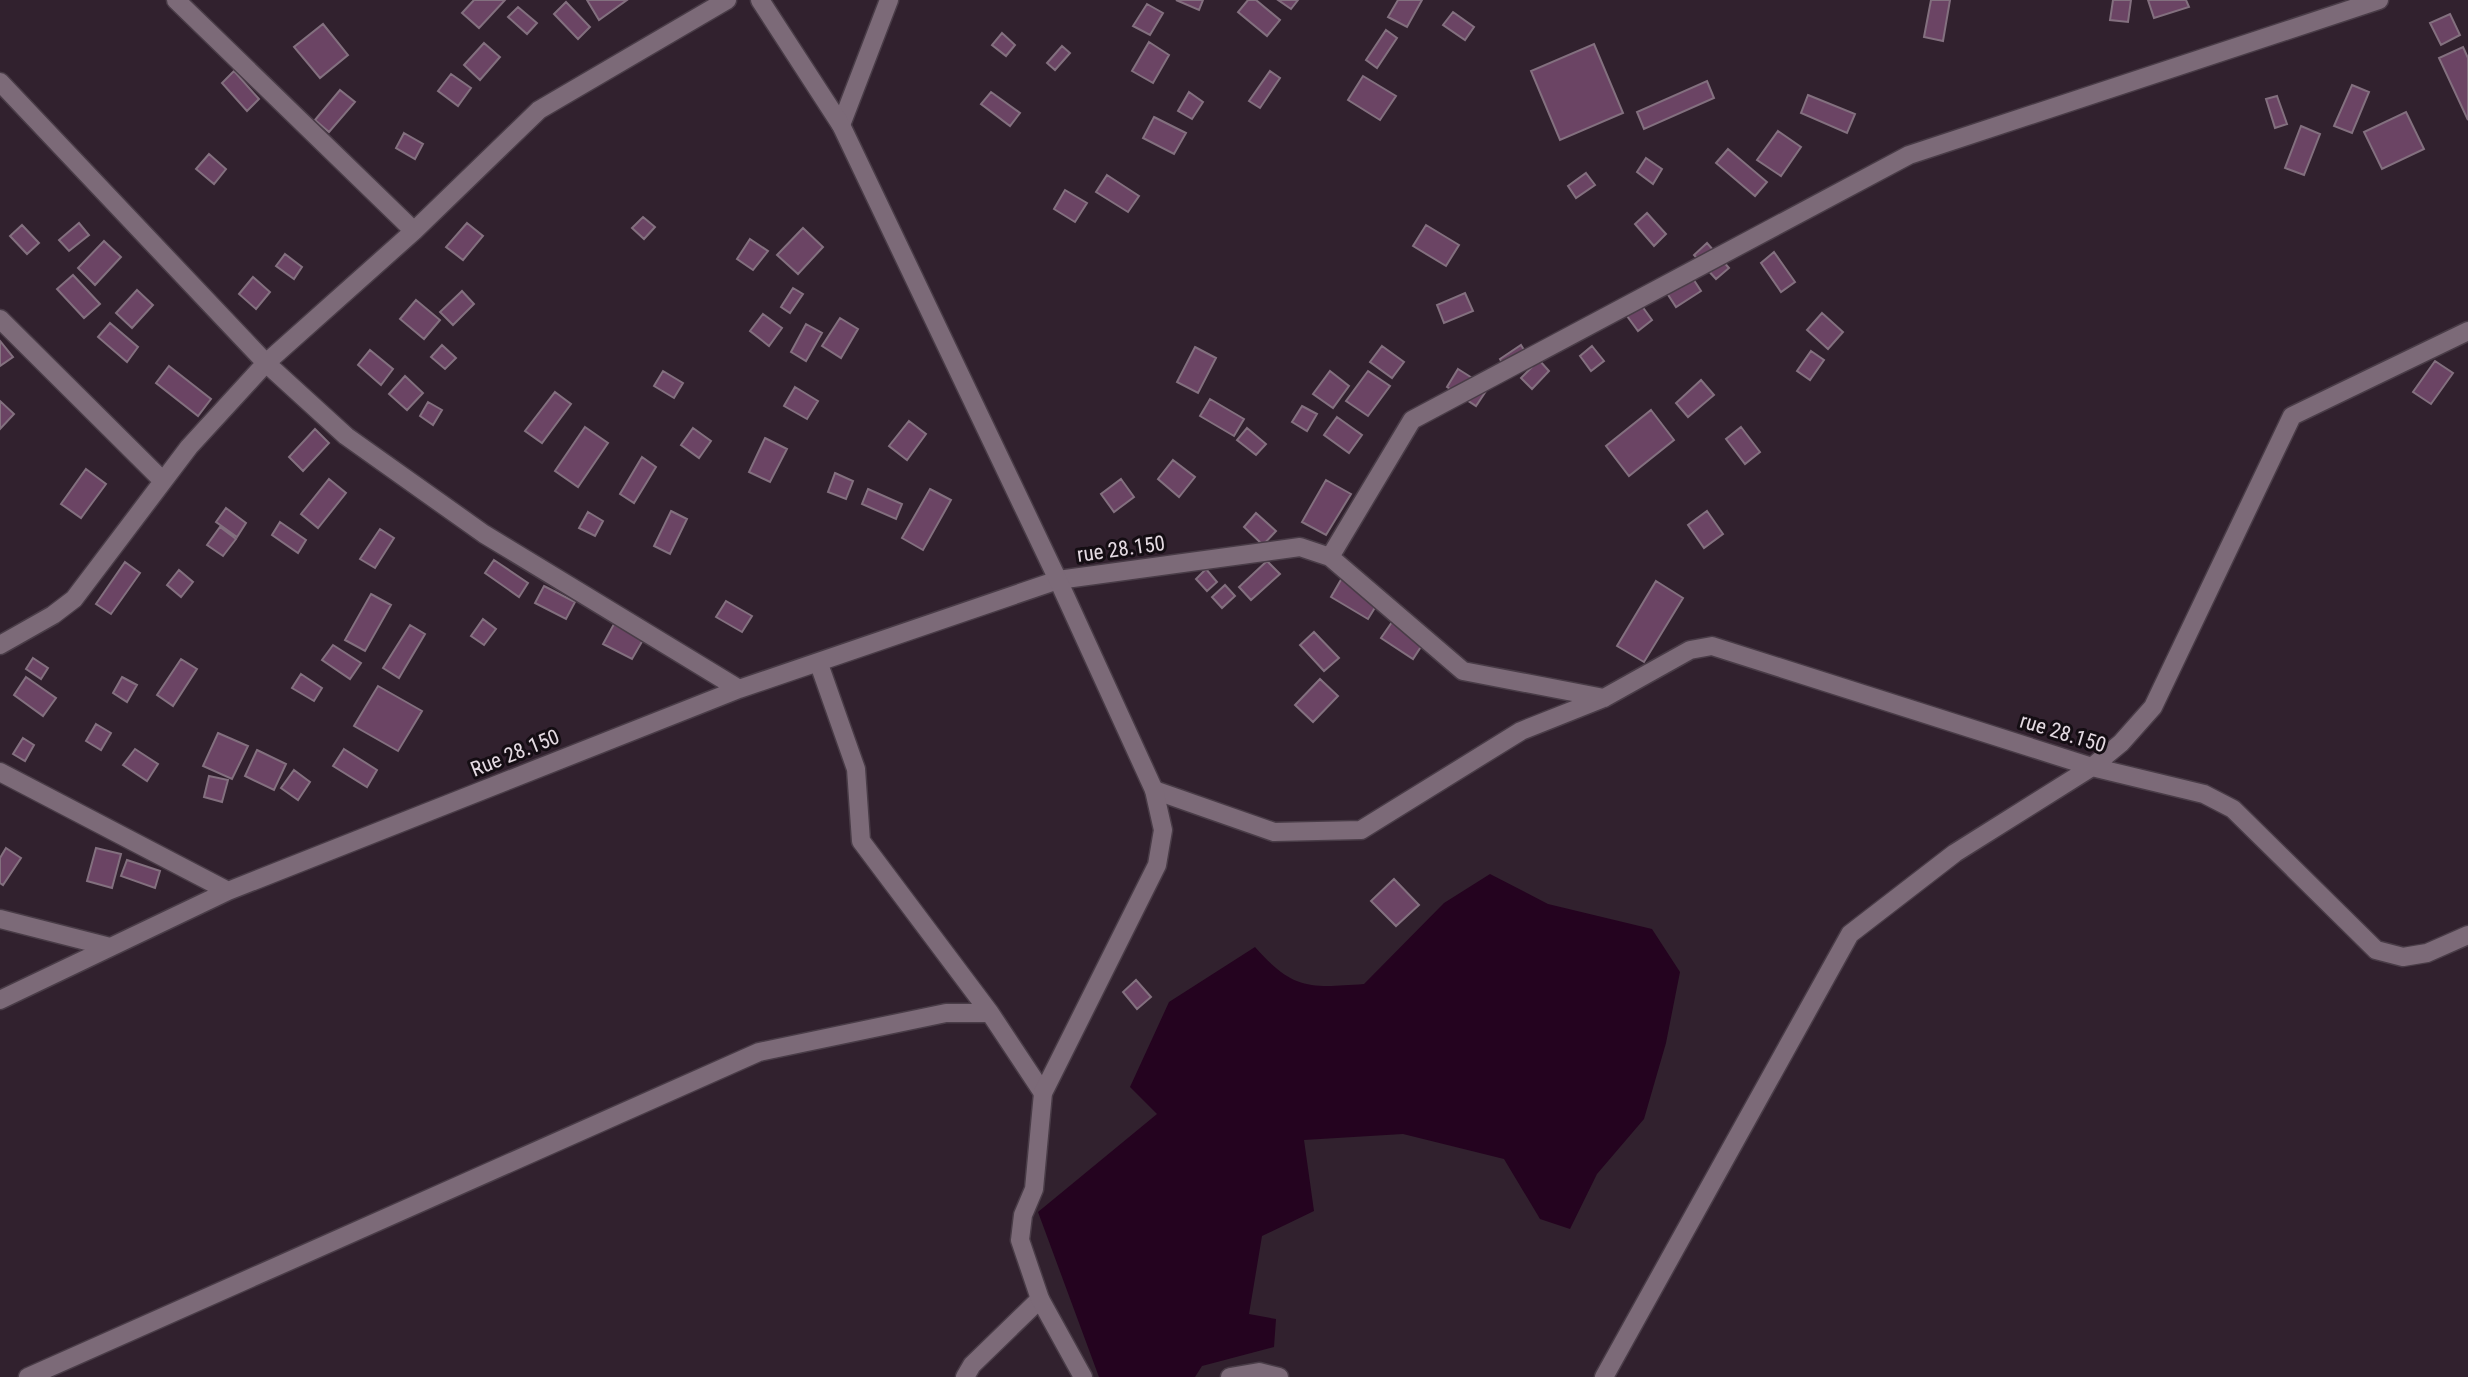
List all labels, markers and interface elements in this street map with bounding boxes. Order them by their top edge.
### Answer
street label: rue 28.150 [1075,531,1167,567]
street label: rue 28.150 [2017,709,2109,757]
street label: Rue 28.150 [467,724,563,782]

